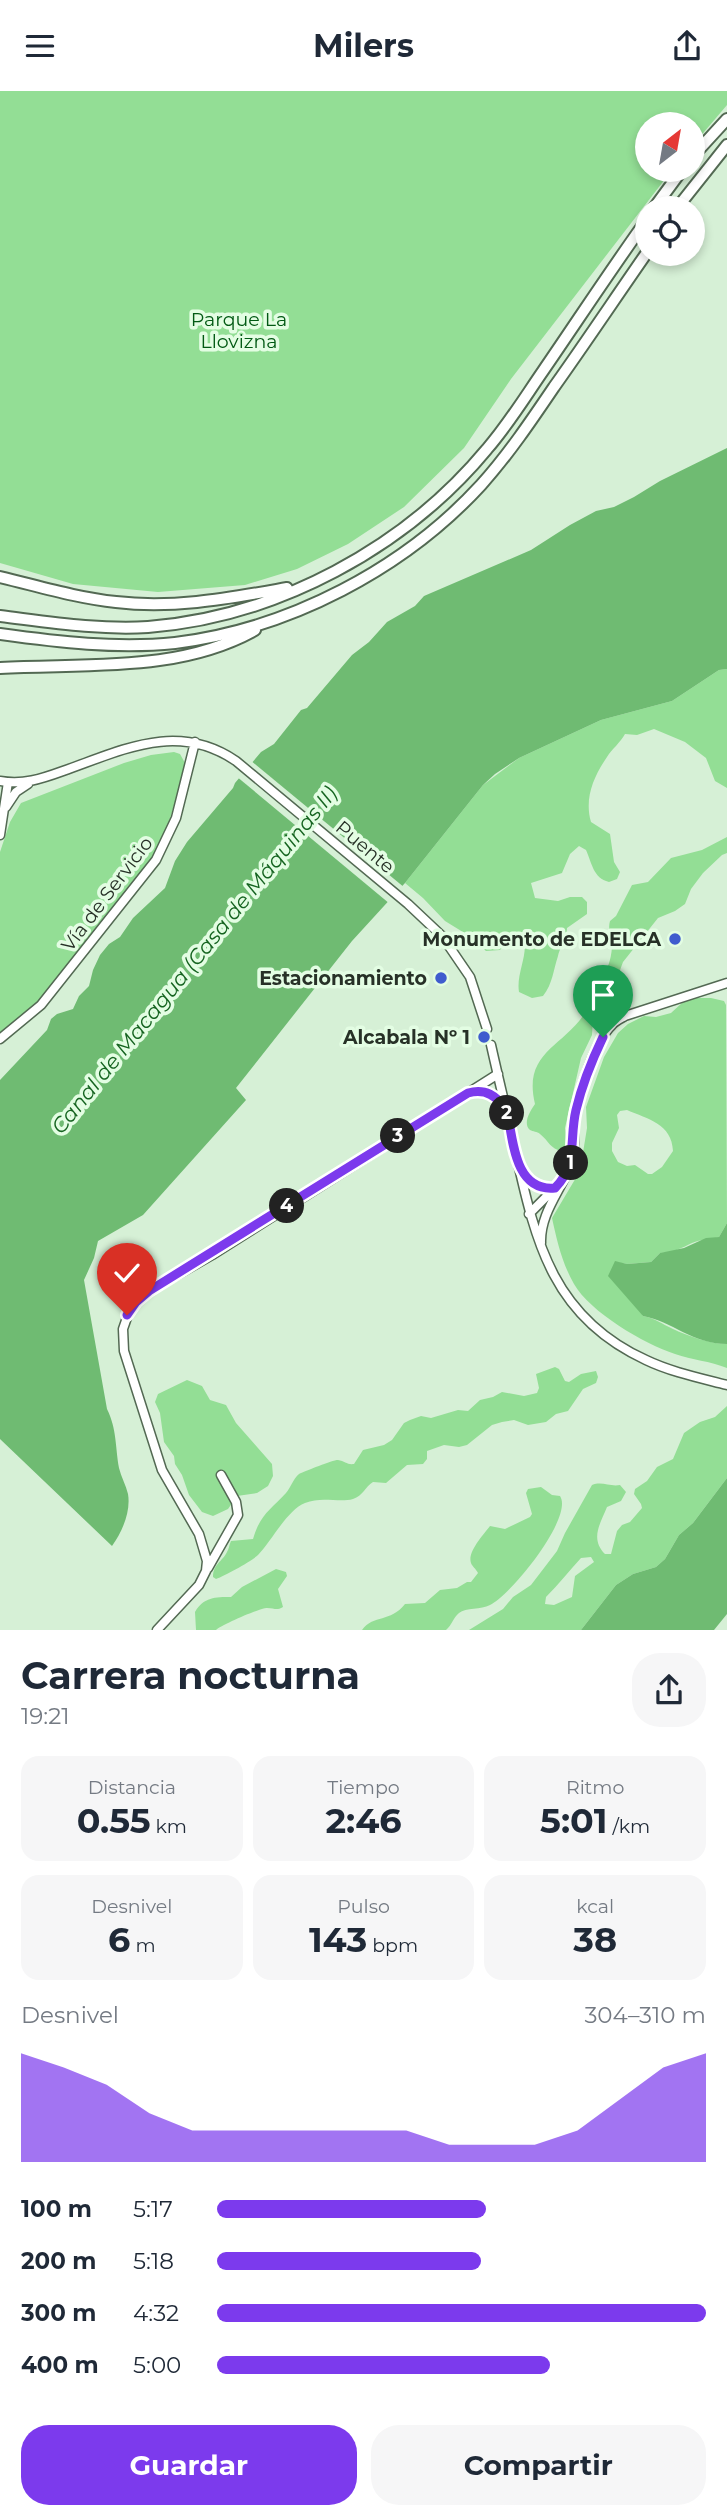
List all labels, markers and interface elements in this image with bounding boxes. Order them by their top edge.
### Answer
text: Milers [313,26,414,65]
icon: menu [21,27,59,65]
icon: share [668,27,706,65]
north arrow [635,112,705,182]
map controls [635,112,705,266]
button: locate [635,196,705,266]
park label: Parque La Llovizna [191,308,287,353]
water label: Canal de Macagua (Casa de Máquinas II) [46,781,342,1139]
street label: Puente [331,816,399,878]
street label: Vía de Servicio [56,832,158,956]
place label: Monumento de EDELCA [422,928,661,951]
marker: Monumento de EDELCA [667,931,683,947]
pin [573,965,633,1037]
place label: Estacionamiento [259,967,427,990]
marker: Estacionamiento [433,970,449,986]
icon: arrive [584,976,622,1014]
place label: Alcabala Nº 1 [342,1026,470,1049]
marker: Alcabala Nº 1 [476,1029,492,1045]
pin: 2 [490,1095,524,1131]
text: 2 [501,1101,512,1124]
pin: 3 [380,1119,416,1153]
text: 3 [392,1124,403,1147]
pin: 1 [554,1145,588,1181]
text: 1 [567,1151,574,1174]
pin: 4 [270,1189,304,1223]
text: 4 [280,1194,293,1217]
pin [97,1243,157,1315]
icon: check [108,1254,146,1292]
text: Carrera nocturna [21,1652,360,1699]
button: share [632,1653,706,1727]
text: 19:21 [21,1702,70,1730]
text: Distancia [88,1776,176,1799]
text: Tiempo [327,1776,400,1799]
text: Ritmo [566,1776,624,1799]
text: 0.55 [77,1799,151,1842]
text: 2:46 [325,1799,402,1842]
text: 5:01 [540,1799,607,1842]
text: km [151,1815,187,1838]
text: /km [607,1815,650,1838]
text: Desnivel [91,1895,172,1918]
text: Pulso [337,1895,390,1918]
text: kcal [576,1895,614,1918]
text: 6 [108,1918,130,1961]
text: 143 [309,1918,367,1961]
text: 38 [573,1918,617,1961]
text: m [130,1934,156,1957]
text: bpm [367,1934,418,1957]
text: Desnivel [21,2001,119,2029]
text: 304–310 m [584,2001,706,2029]
text: 100 m [21,2195,92,2223]
text: 5:17 [133,2195,173,2223]
text: 200 m [21,2247,96,2275]
text: 5:18 [133,2247,174,2275]
text: 300 m [21,2299,97,2327]
text: 4:32 [133,2299,179,2327]
text: 400 m [21,2351,99,2379]
text: 5:00 [133,2351,181,2379]
button: Guardar [21,2425,357,2505]
button: Compartir [371,2425,706,2505]

